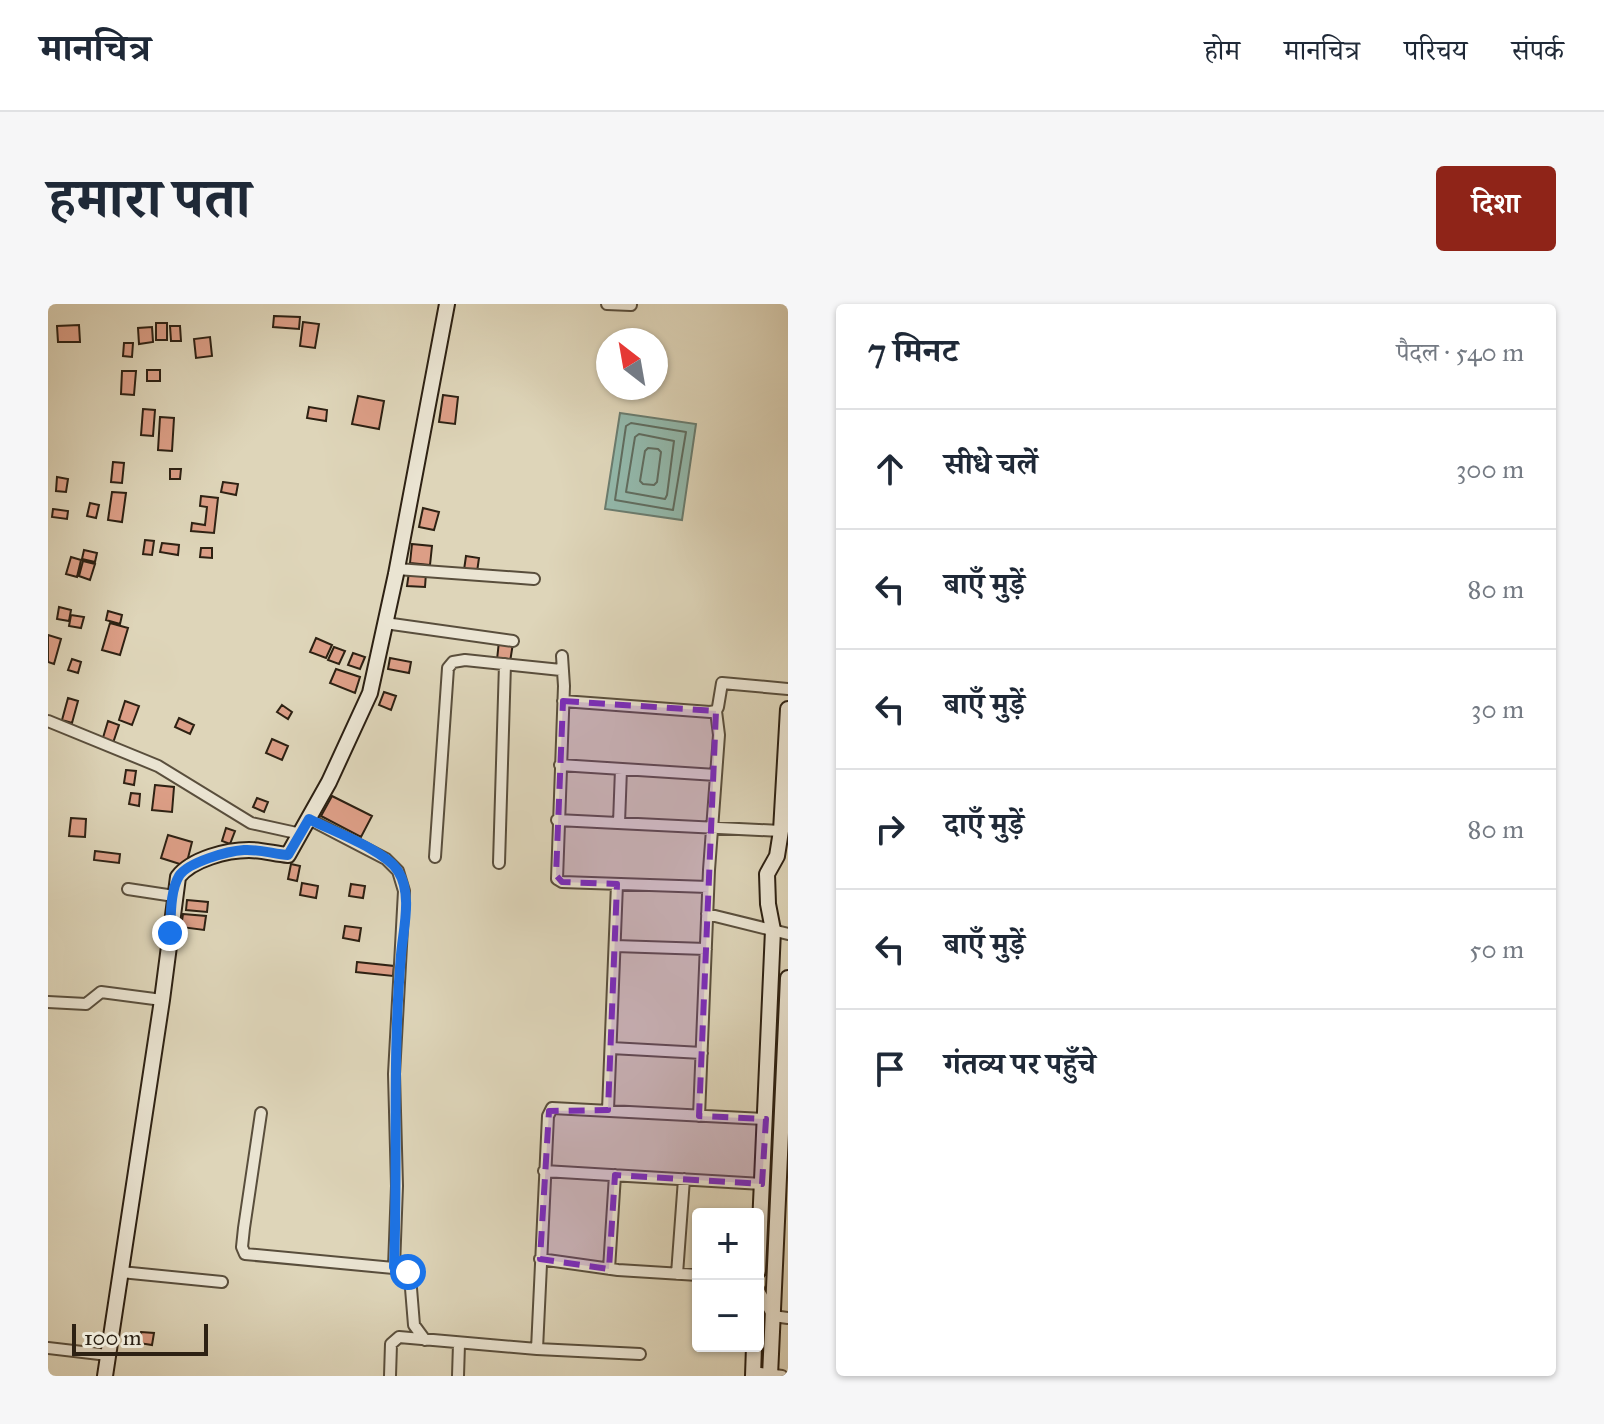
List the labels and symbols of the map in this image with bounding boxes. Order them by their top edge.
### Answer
north arrow [596,328,668,400]
route end [152,915,188,951]
route start [390,1254,426,1290]
scale bar [72,1320,208,1356]

